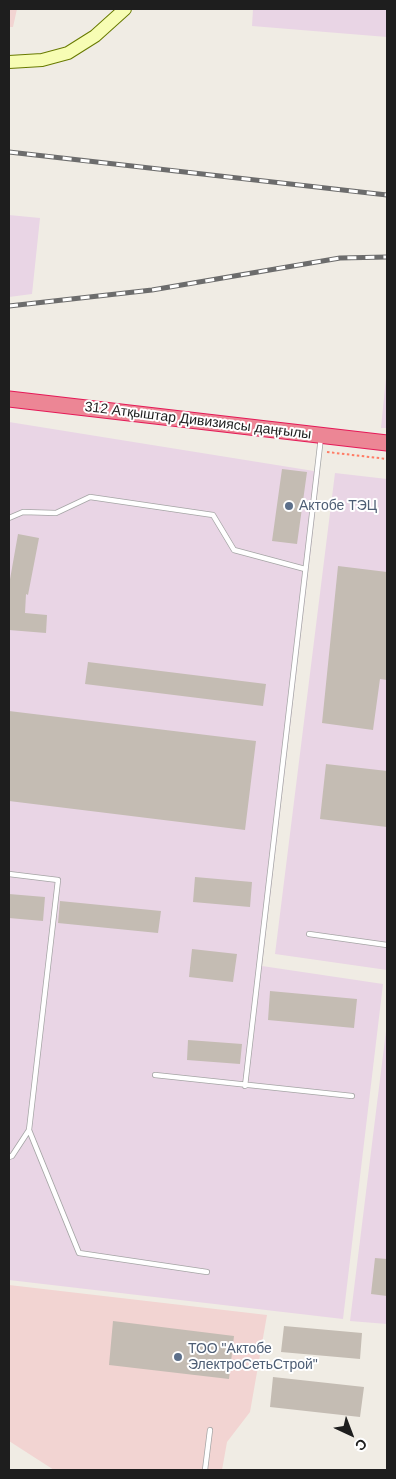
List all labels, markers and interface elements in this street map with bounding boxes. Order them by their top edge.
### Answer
street label: 312 Атқыштар Дивизиясы даңғылы [84,399,312,443]
place label: Актобе ТЭЦ [299,498,377,514]
marker: Актобе ТЭЦ [283,500,295,512]
place label: ТОО "Актобе ЭлектроСетьСтрой" [188,1341,318,1374]
marker: ТОО "Актобе ЭлектроСетьСтрой" [172,1351,184,1363]
north arrow [326,1409,376,1459]
text: С [352,1436,370,1454]

